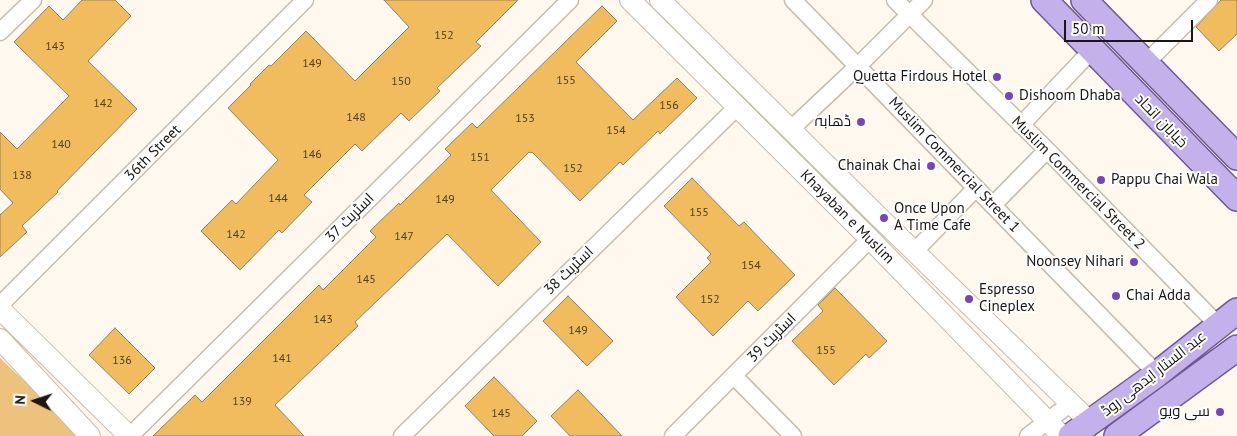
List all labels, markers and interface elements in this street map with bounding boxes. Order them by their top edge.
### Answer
scale bar [1067,10,1196,42]
text: 50 m [1072,19,1105,38]
house number: 152 [434,29,454,43]
house number: 143 [45,40,65,54]
house number: 149 [302,57,322,71]
place label: Quetta Firdous Hotel [853,68,987,86]
marker: Quetta Firdous Hotel [991,71,1003,83]
house number: 155 [556,74,576,88]
house number: 150 [391,75,411,89]
place label: Dishoom Dhaba [1019,87,1121,105]
marker: Dishoom Dhaba [1003,90,1015,102]
street label: خیابان اتحاد [1131,90,1191,152]
street label: Muslim Commercial Street 1 [885,94,1023,236]
house number: 142 [93,97,113,111]
house number: 156 [659,99,679,113]
house number: 148 [346,111,366,125]
house number: 153 [515,112,535,126]
place label: ڈھابہ [815,113,851,131]
street label: Muslim Commercial Street 2 [1008,113,1148,253]
marker: ڈھابہ [855,116,867,128]
street label: 36th Street [121,121,185,185]
house number: 154 [606,124,626,138]
house number: 140 [51,138,71,152]
house number: 146 [302,148,322,162]
house number: 151 [470,151,490,165]
place label: Chainak Chai [838,157,921,175]
marker: Chainak Chai [925,160,937,172]
house number: 152 [563,162,583,176]
street label: Khayaban e Muslim [796,166,898,268]
house number: 138 [12,169,32,183]
place label: Pappu Chai Wala [1111,171,1218,189]
marker: Pappu Chai Wala [1095,174,1107,186]
street label: اسٹریٹ 37 [322,190,378,246]
house number: 144 [268,192,288,206]
house number: 149 [435,193,455,207]
place label: Once Upon A Time Cafe [894,200,971,235]
house number: 155 [689,206,709,220]
marker: Once Upon A Time Cafe [878,212,890,224]
house number: 142 [226,228,246,242]
house number: 147 [394,230,414,244]
street label: اسٹریٹ 38 [540,243,598,299]
place label: Noonsey Nihari [1026,253,1124,271]
marker: Noonsey Nihari [1128,256,1140,268]
house number: 154 [741,259,761,273]
house number: 145 [356,273,376,287]
place label: Espresso Cineplex [979,281,1035,316]
place label: Chai Adda [1126,287,1191,305]
marker: Chai Adda [1110,290,1122,302]
house number: 152 [700,293,720,307]
marker: Espresso Cineplex [963,293,975,305]
street label: اسٹریٹ 39 [744,310,800,366]
house number: 143 [313,313,333,327]
house number: 149 [568,324,588,338]
street label: عبد الستار ایدھی روڈ [1098,328,1210,420]
house number: 155 [816,344,836,358]
house number: 141 [272,352,292,366]
house number: 136 [112,354,132,368]
north arrow [10,376,60,426]
text: N [11,395,29,405]
house number: 139 [232,395,252,409]
place label: سی ویو [1159,403,1210,421]
marker: سی ویو [1214,406,1226,418]
house number: 145 [491,407,511,421]

